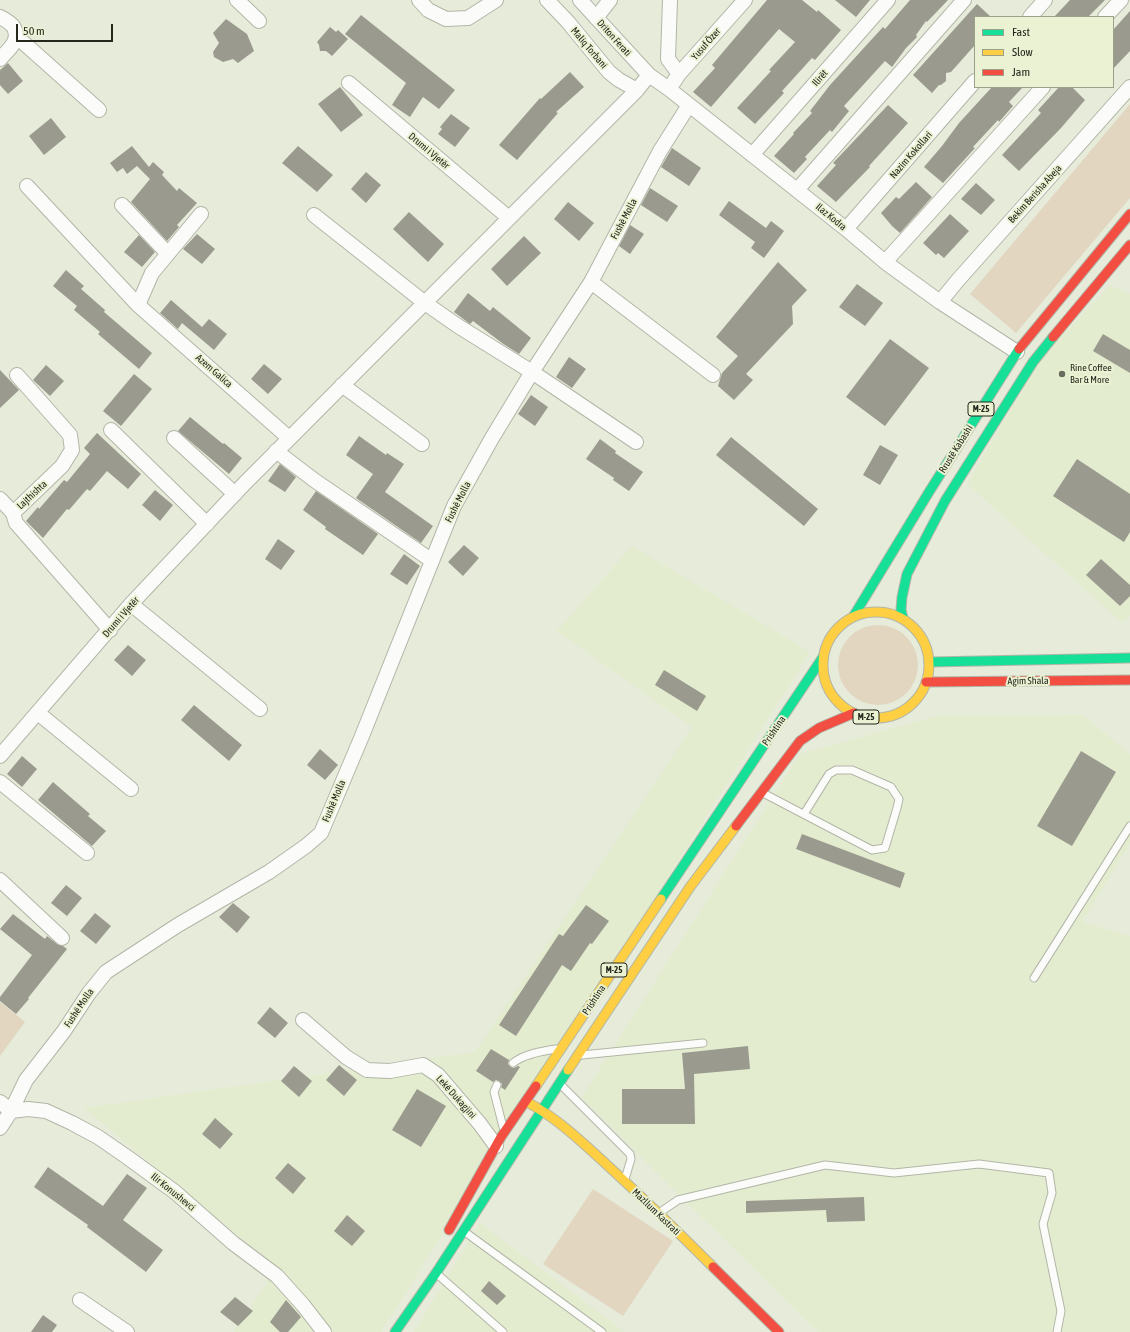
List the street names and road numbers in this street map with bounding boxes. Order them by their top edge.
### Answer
street label: Driton Ferati [594,17,634,59]
street label: Maliq Torbani [568,25,610,71]
street label: Yusuf Özer [689,25,723,63]
street label: Ilirët [810,67,830,89]
street label: Nazim Kokollari [887,129,935,181]
street label: Drumi i Vjetër [406,130,452,172]
street label: Bekim Berisha Abeja [1006,162,1064,226]
street label: Fushë Molla [608,197,640,241]
street label: Ilaz Kodra [813,201,849,233]
street label: Azem Galica [193,352,235,390]
road number: M-25 [968,402,994,416]
street label: Rrustë Kabashi [936,423,976,475]
street label: Lajthishta [14,478,50,512]
street label: Fushë Molla [443,479,473,525]
street label: Drumi i Vjetër [100,594,142,640]
street label: Agim Shala [1007,675,1049,687]
road number: M-25 [853,710,879,724]
street label: Prishtina [760,714,788,748]
street label: Fushë Molla [320,778,348,824]
road number: M-25 [601,963,627,977]
street label: Prishtina [580,983,608,1017]
street label: Fushë Molla [62,986,96,1030]
street label: Lekë Dukagjini [433,1073,479,1121]
street label: Ilir Konushevci [148,1170,198,1214]
street label: Mazllum Kastrati [630,1186,682,1238]

